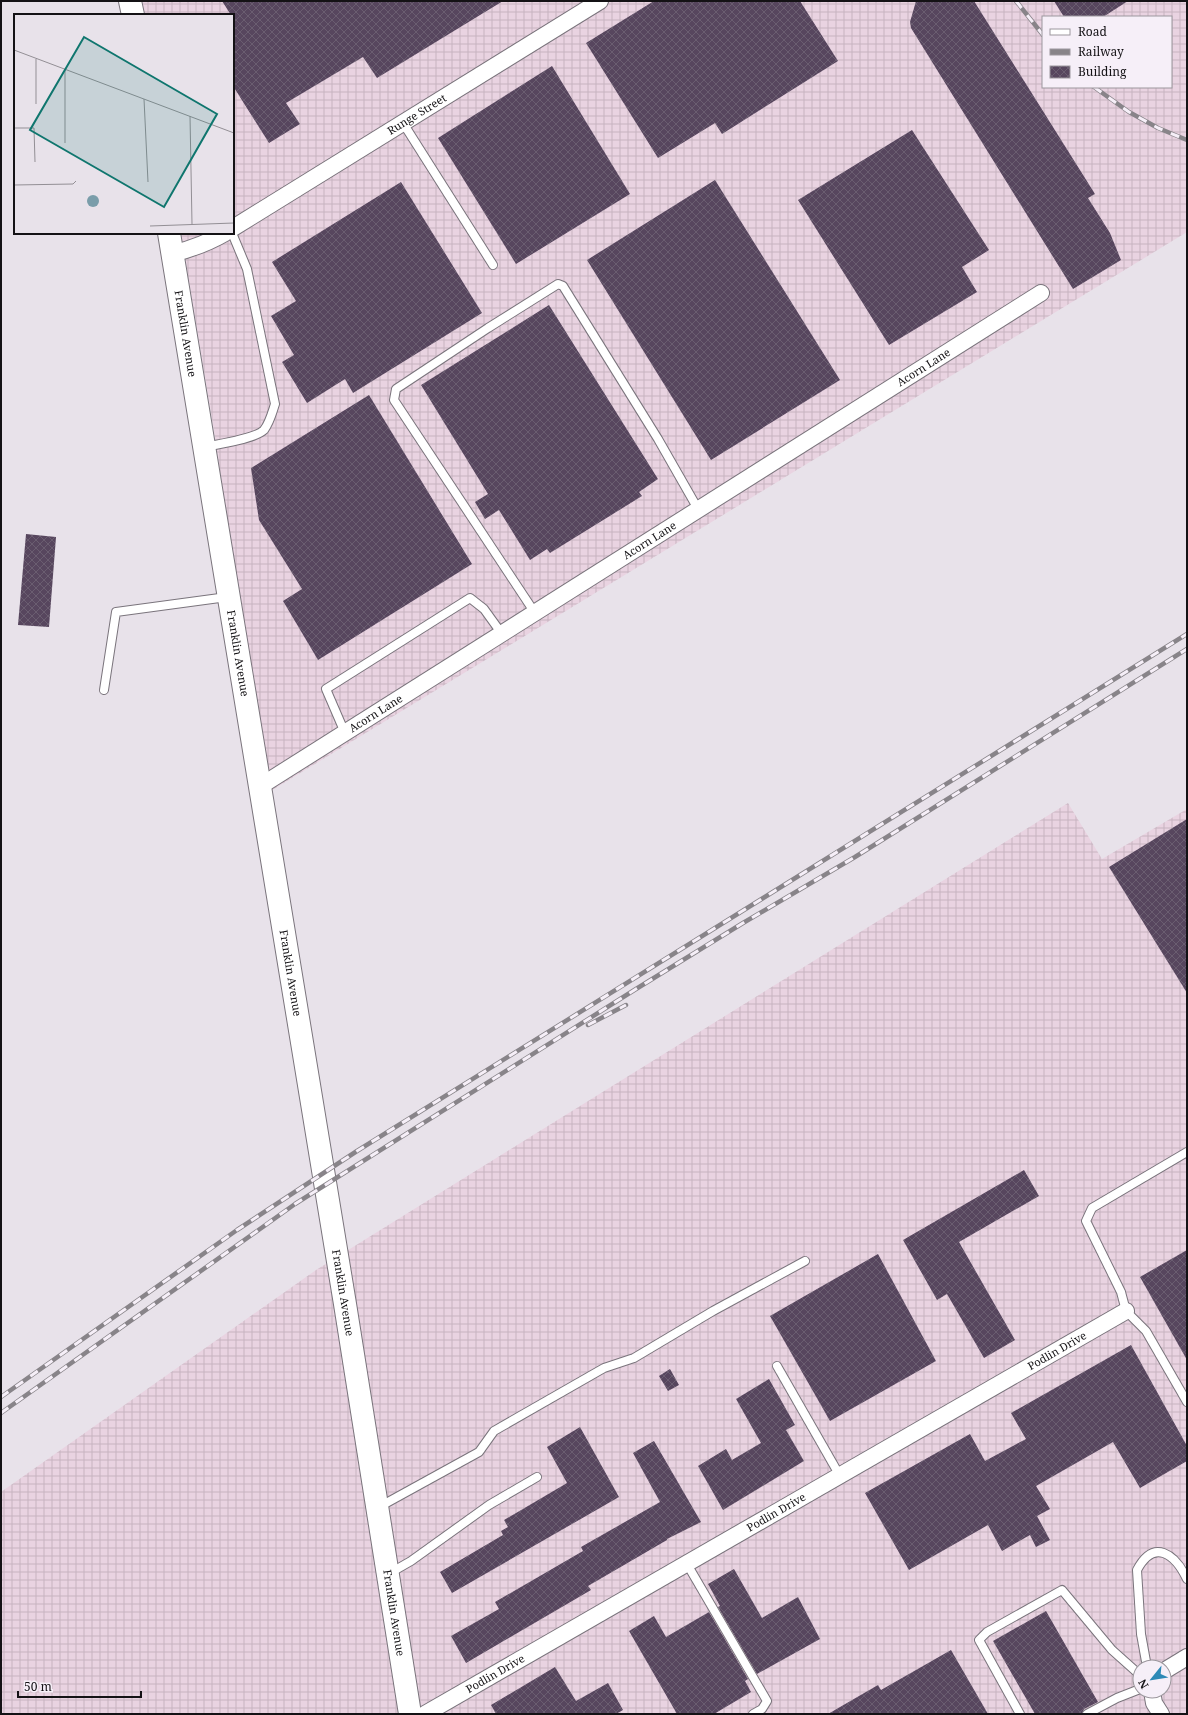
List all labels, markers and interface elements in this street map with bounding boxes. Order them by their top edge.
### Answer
inset map [14,14,234,234]
legend [1042,16,1172,88]
text: Road [1078,23,1108,40]
text: Railway [1078,43,1124,60]
text: Building [1078,63,1127,80]
street label: Runge Street [384,90,449,138]
street label: Franklin Avenue [172,289,201,378]
street label: Acorn Lane [894,344,953,389]
street label: Acorn Lane [620,517,679,562]
street label: Franklin Avenue [224,609,253,698]
street label: Acorn Lane [346,690,405,735]
street label: Franklin Avenue [277,929,306,1018]
street label: Franklin Avenue [329,1248,358,1337]
street label: Podlin Drive [1025,1327,1089,1373]
street label: Podlin Drive [744,1489,808,1535]
street label: Franklin Avenue [380,1568,409,1657]
street label: Podlin Drive [463,1650,527,1696]
north arrow [1132,1659,1172,1699]
scale bar [18,1673,141,1699]
text: N [1134,1676,1152,1692]
text: 50 m [24,1678,52,1695]

